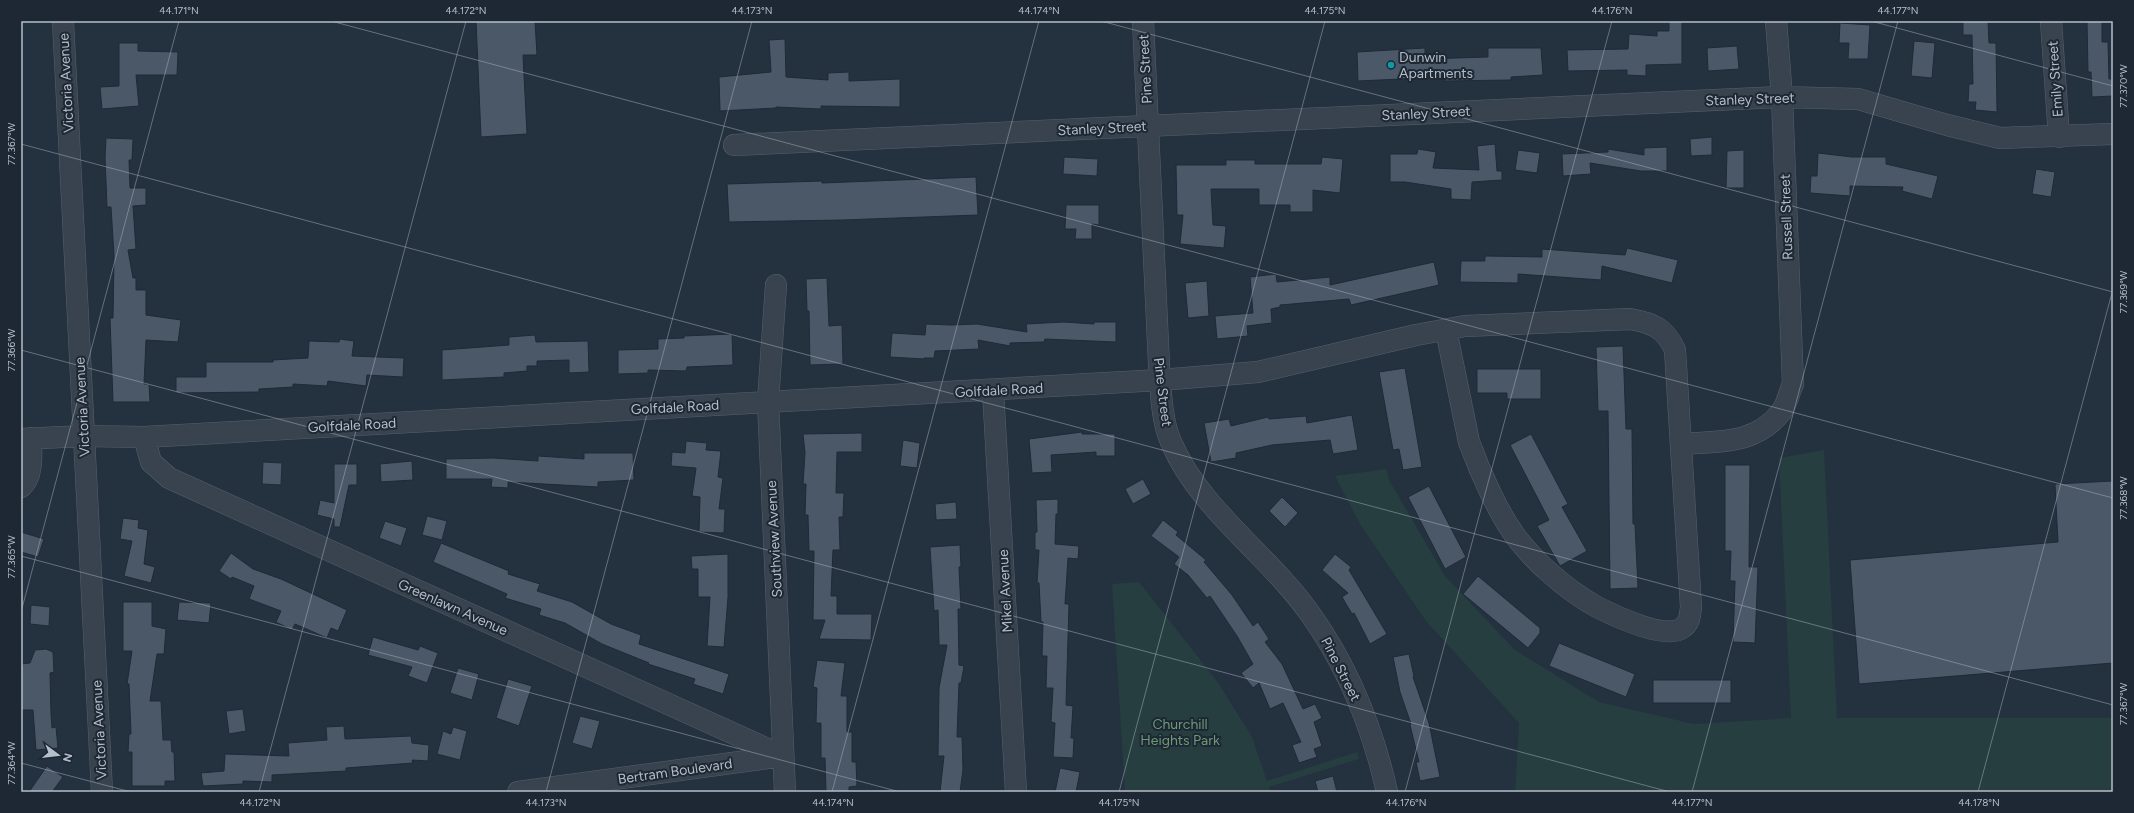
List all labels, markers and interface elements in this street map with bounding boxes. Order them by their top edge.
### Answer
text: 44.171°N [159,4,199,17]
text: 44.172°N [445,4,487,17]
text: 44.173°N [732,4,772,17]
text: 44.174°N [1018,4,1060,17]
text: 44.175°N [1304,4,1346,17]
text: 44.176°N [1591,4,1633,17]
text: 44.177°N [1878,4,1918,17]
street label: Victoria Avenue [55,32,78,133]
street label: Pine Street [1135,34,1156,104]
street label: Emily Street [2044,40,2067,118]
place label: Dunwin Apartments [1399,49,1473,82]
marker: Dunwin Apartments [1386,60,1396,70]
text: 77.370°W [2117,64,2130,108]
street label: Stanley Street [1705,89,1795,110]
street label: Stanley Street [1381,103,1471,124]
street label: Stanley Street [1057,118,1147,139]
text: 77.367°W [5,122,18,165]
street label: Russell Street [1777,174,1796,260]
text: 77.369°W [2117,270,2130,313]
text: 77.366°W [5,328,18,371]
street label: Victoria Avenue [71,356,94,457]
street label: Pine Street [1150,357,1175,428]
street label: Golfdale Road [954,380,1044,401]
street label: Golfdale Road [630,397,720,418]
street label: Golfdale Road [307,415,397,436]
text: 77.368°W [2117,476,2130,520]
street label: Southview Avenue [763,480,786,598]
text: 77.365°W [5,535,18,578]
street label: Mikel Avenue [995,549,1016,633]
street label: Greenlawn Avenue [395,576,511,639]
street label: Pine Street [1317,634,1364,704]
street label: Victoria Avenue [88,679,111,780]
text: 77.367°W [2117,682,2130,725]
park label: Churchill Heights Park [1140,716,1220,749]
north arrow [38,735,78,775]
text: 77.364°W [5,741,18,785]
text: N [60,752,75,763]
street label: Bertram Boulevard [617,755,734,788]
text: 44.172°N [239,796,281,809]
text: 44.173°N [526,796,566,809]
text: 44.174°N [812,796,854,809]
text: 44.175°N [1098,796,1140,809]
text: 44.176°N [1385,796,1427,809]
text: 44.177°N [1672,796,1712,809]
text: 44.178°N [1958,796,2000,809]

